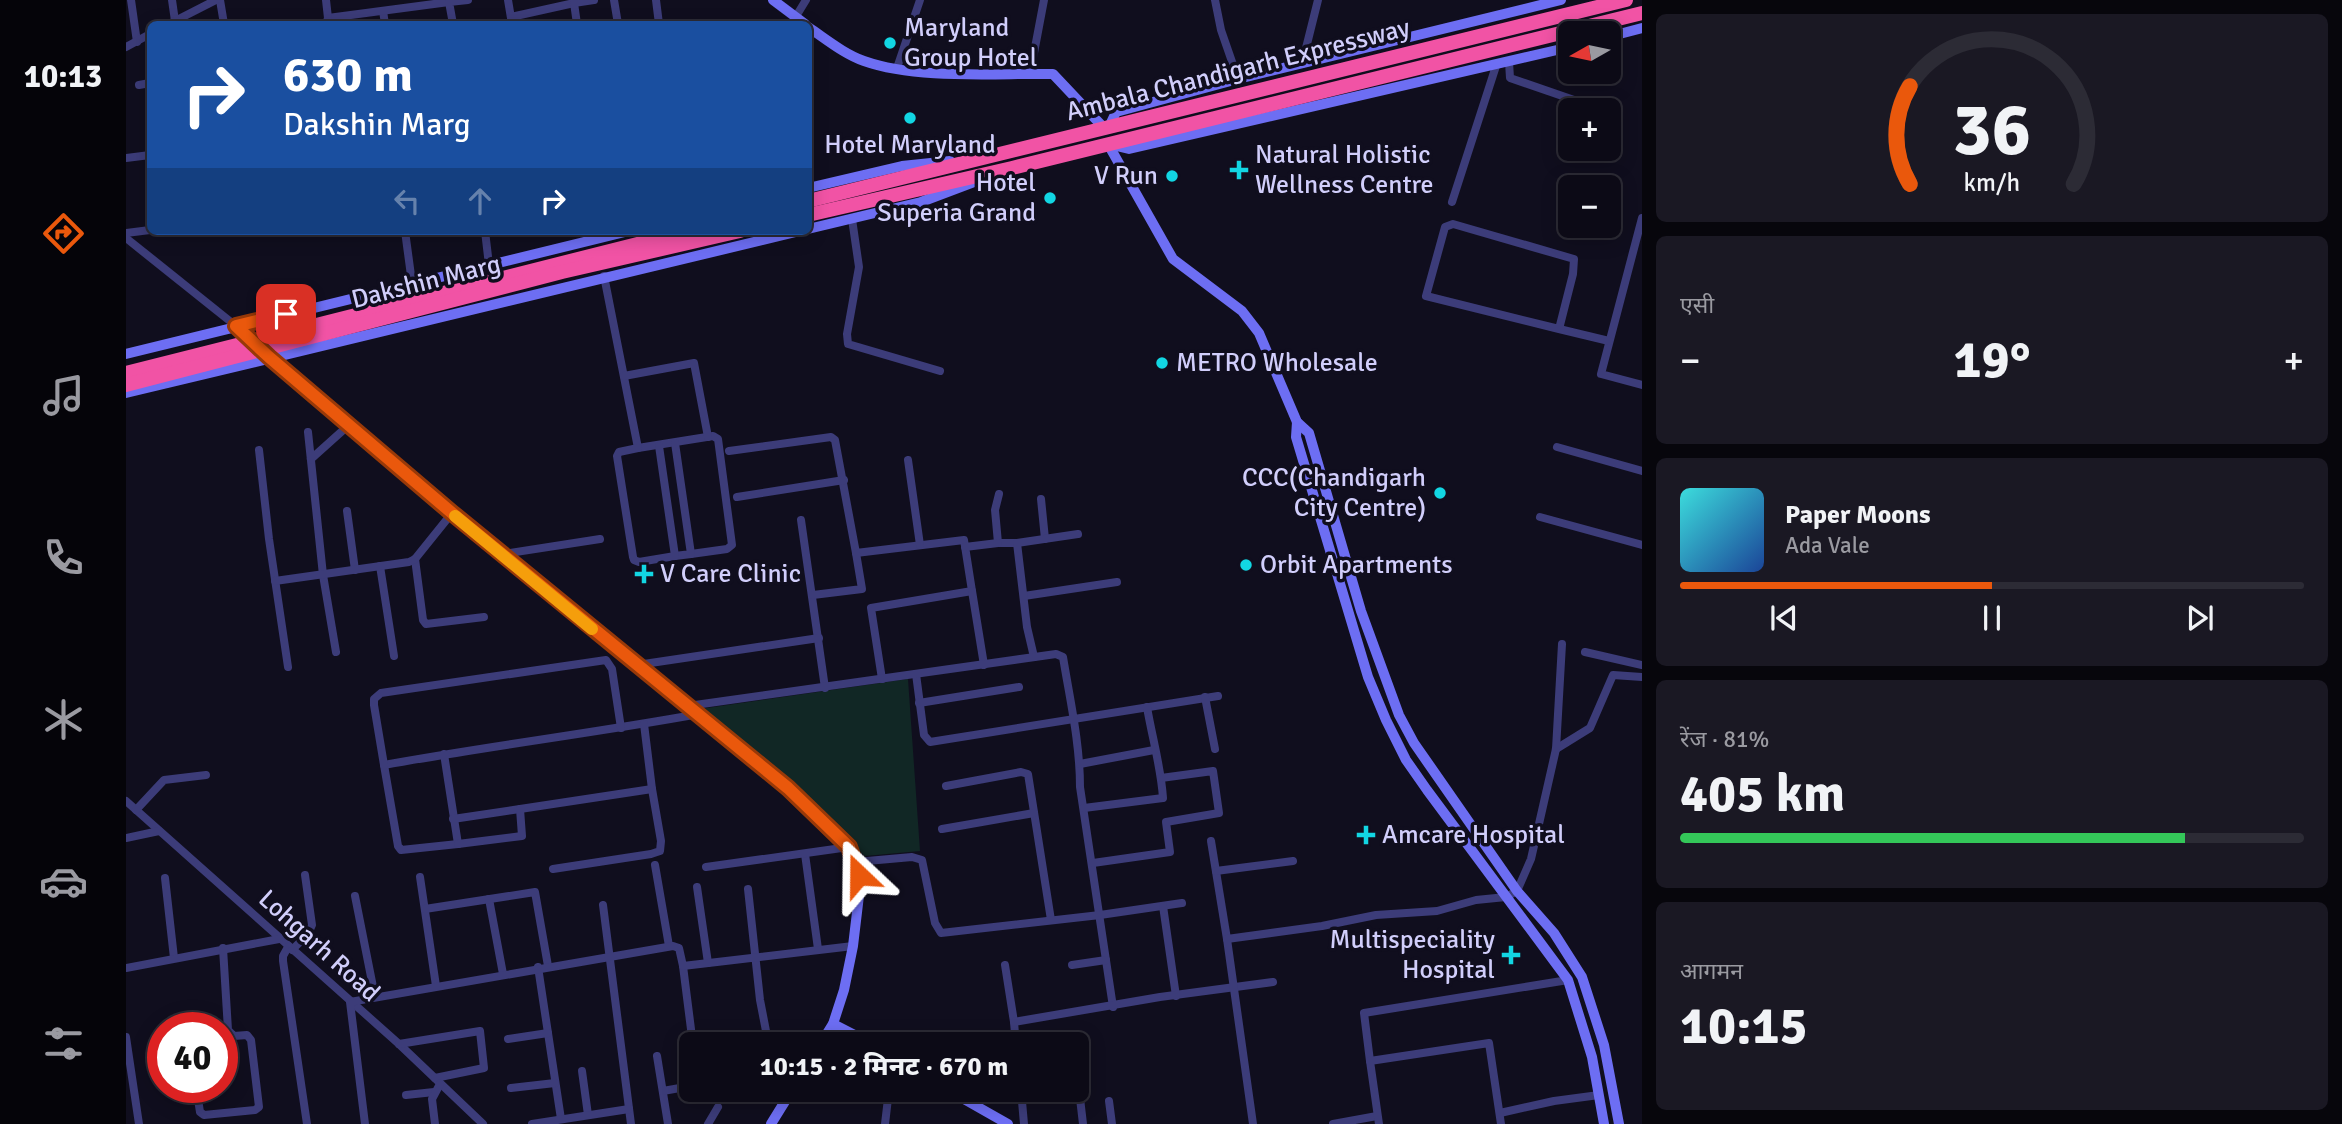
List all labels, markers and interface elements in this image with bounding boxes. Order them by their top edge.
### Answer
place label: Maryland Group Hotel [904,12,1037,74]
street label: Ambala Chandigarh Expressway [1063,12,1413,128]
north arrow [1558,21,1620,84]
map controls [1558,21,1621,238]
marker: Maryland Group Hotel [882,35,898,51]
text: 630 m [283,45,413,105]
icon: right [168,49,259,140]
text: 10:13 [24,57,102,96]
text: 36 [1953,86,2031,175]
button: + [1558,98,1621,161]
text: Dakshin Marg [283,105,471,144]
marker: Hotel Maryland [902,110,918,126]
place label: Hotel Maryland [824,129,996,161]
place label: Natural Holistic Wellness Centre [1255,139,1434,201]
place label: V Run [1094,160,1158,192]
marker: Natural Holistic Wellness Centre [1229,160,1249,180]
place label: Hotel Superia Grand [877,167,1036,229]
text: km/h [1964,167,2020,198]
marker: V Run [1164,168,1180,184]
button: − [1558,175,1621,238]
icon: left [388,182,426,220]
icon: ahead [461,182,499,220]
icon: right [534,182,572,220]
marker: Hotel Superia Grand [1042,190,1058,206]
icon: directions [39,209,88,258]
street label: Dakshin Marg [348,248,504,316]
pin [256,284,316,344]
text: एसी [1680,291,1714,320]
icon: arrive [267,295,305,333]
text: 19° [1954,328,2030,392]
text: − [1680,337,1701,384]
text: + [2283,337,2304,384]
place label: METRO Wholesale [1176,347,1378,379]
marker: METRO Wholesale [1154,355,1170,371]
icon: music [39,371,88,420]
place label: CCC(Chandigarh City Centre) [1242,462,1426,524]
marker: CCC(Chandigarh City Centre) [1432,485,1448,501]
text: Paper Moons [1785,499,1931,531]
text: Ada Vale [1785,531,1870,560]
icon: phone [39,533,88,582]
place label: Orbit Apartments [1260,549,1453,581]
marker: Orbit Apartments [1238,557,1254,573]
place label: V Care Clinic [660,558,801,590]
marker: V Care Clinic [634,564,654,584]
icon: previous [1765,599,1803,637]
icon: pause [1973,599,2011,637]
icon: next [2181,599,2219,637]
icon: climate [39,695,88,744]
text: रेंज · 81% [1680,725,1769,754]
text: 405 km [1680,762,1845,826]
place label: Amcare Hospital [1382,819,1565,851]
marker: Amcare Hospital [1356,825,1376,845]
position arrow [822,838,896,912]
icon: car [39,857,88,906]
street label: Lohgarh Road [252,883,386,1009]
place label: Multispeciality Hospital [1330,924,1495,986]
marker: Multispeciality Hospital [1501,945,1521,965]
text: आगमन [1680,957,1743,986]
text: 10:15 [1680,994,1808,1058]
speed limit sign: 40 [147,1012,238,1103]
icon: filters [39,1019,88,1068]
text: 10:15 · 2 मिनट · 670 m [760,1051,1008,1083]

